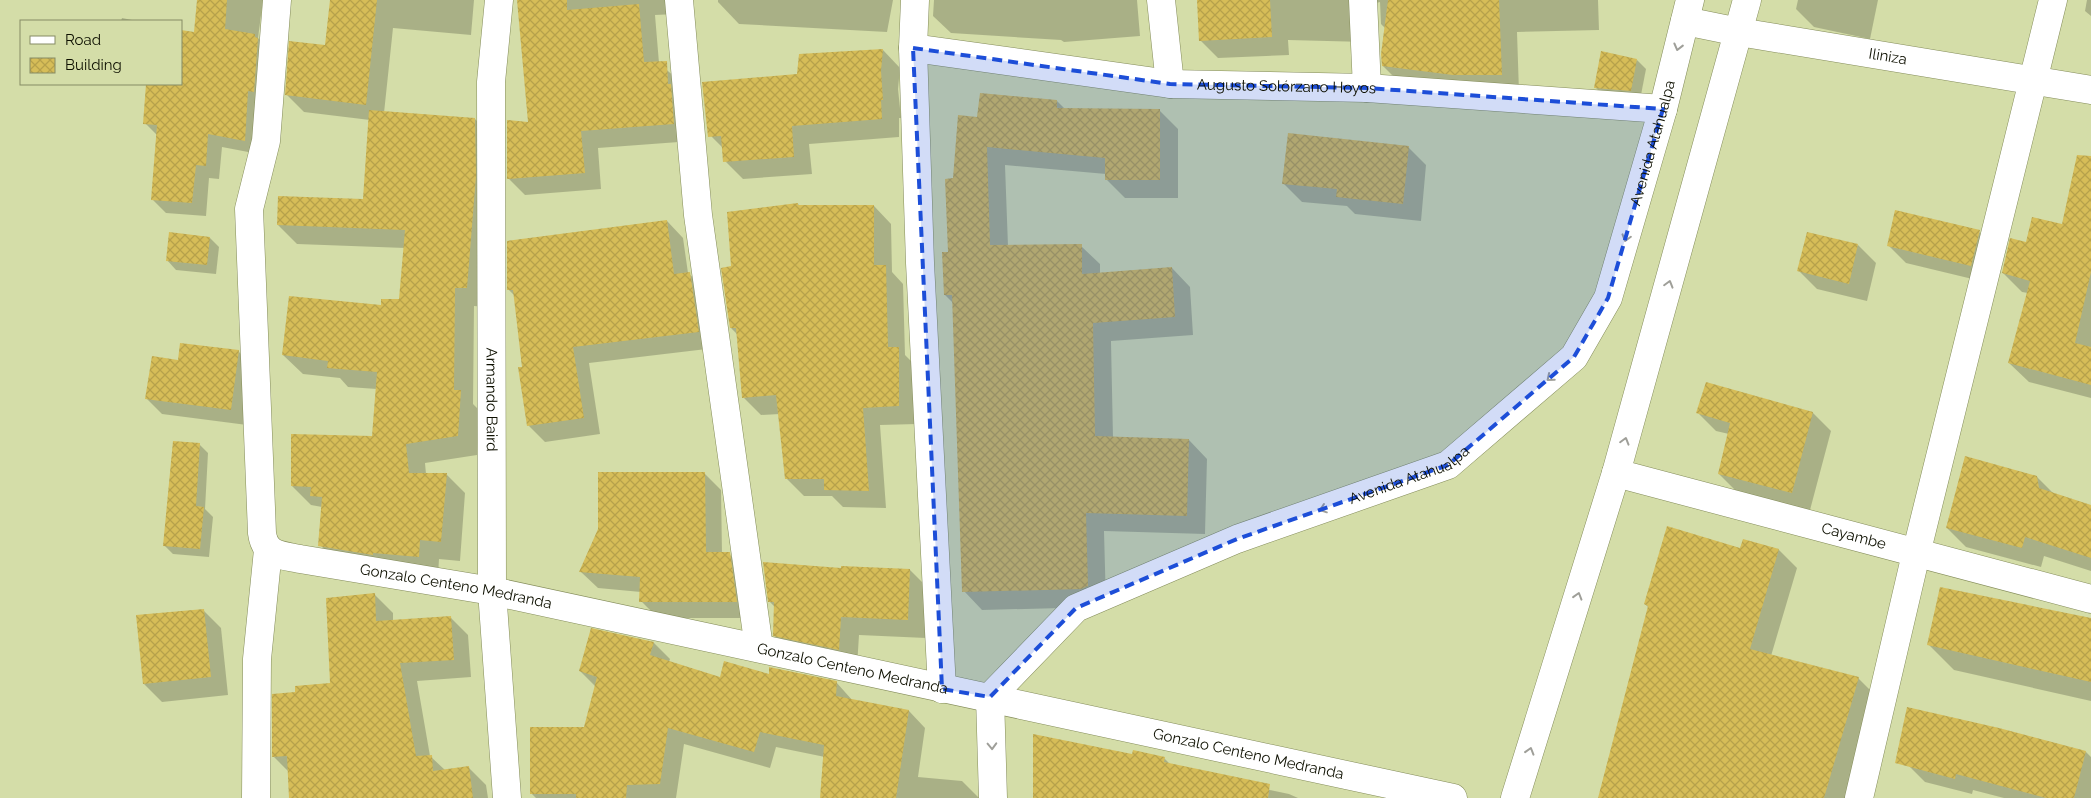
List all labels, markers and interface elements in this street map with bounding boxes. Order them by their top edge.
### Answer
legend [20,20,182,85]
text: Road [65,31,101,49]
one-way arrow [1673,43,1684,52]
street label: Iliniza [1867,45,1908,69]
text: Building [65,56,122,74]
street label: Augusto Solórzano Hoyos [1197,76,1377,98]
street label: Avenida Atahualpa [1626,78,1679,208]
one-way arrow [1621,233,1631,241]
one-way arrow [1663,280,1674,289]
street label: Armando Baird [483,348,501,452]
one-way arrow [1547,372,1556,381]
one-way arrow [1620,437,1630,445]
street label: Avenida Atahualpa [1347,442,1473,508]
one-way arrow [1319,503,1327,513]
street label: Cayambe [1819,519,1888,553]
street label: Gonzalo Centeno Medranda [359,560,554,613]
one-way arrow [1572,593,1582,601]
street label: Gonzalo Centeno Medranda [755,639,950,698]
street label: Gonzalo Centeno Medranda [1151,725,1346,783]
one-way arrow [986,742,997,750]
one-way arrow [1524,748,1534,756]

